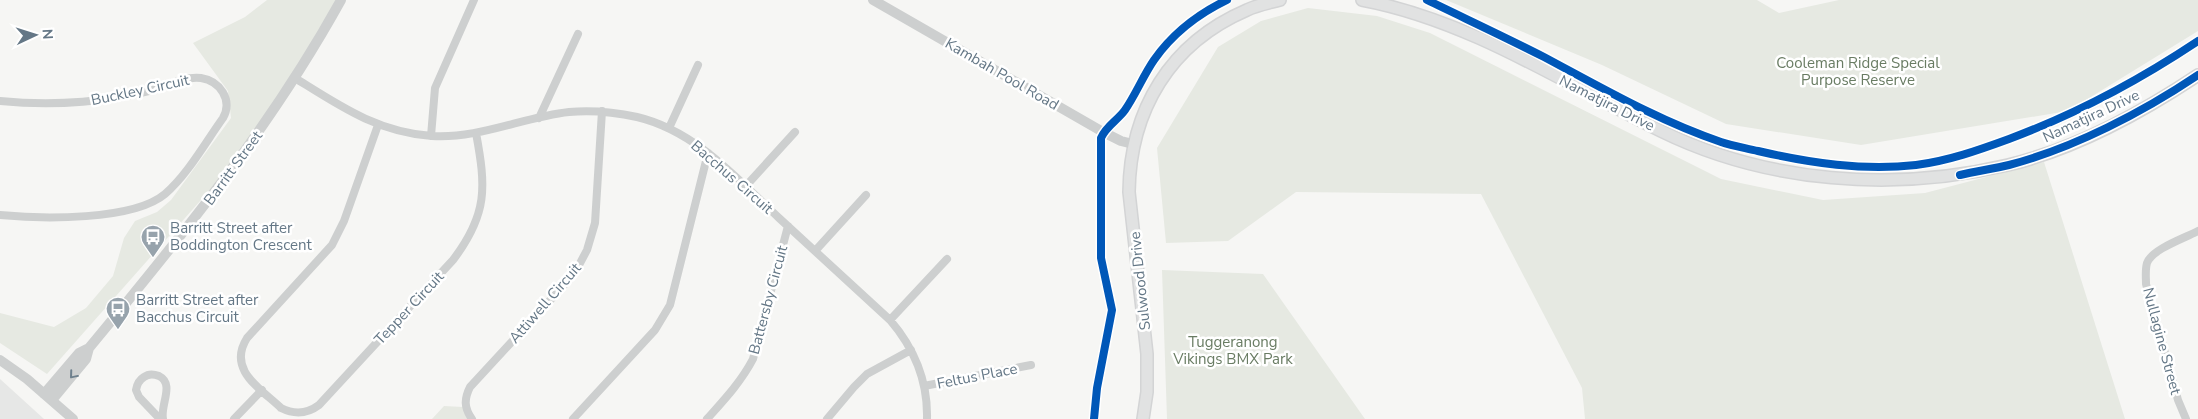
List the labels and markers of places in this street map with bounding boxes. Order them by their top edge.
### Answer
place label: Barritt Street after Boddington Crescent [170,218,313,255]
bus stop icon: Barritt Street after Boddington Crescent [140,224,166,258]
place label: Barritt Street after Bacchus Circuit [136,290,259,327]
bus stop icon: Barritt Street after Bacchus Circuit [105,296,131,330]

